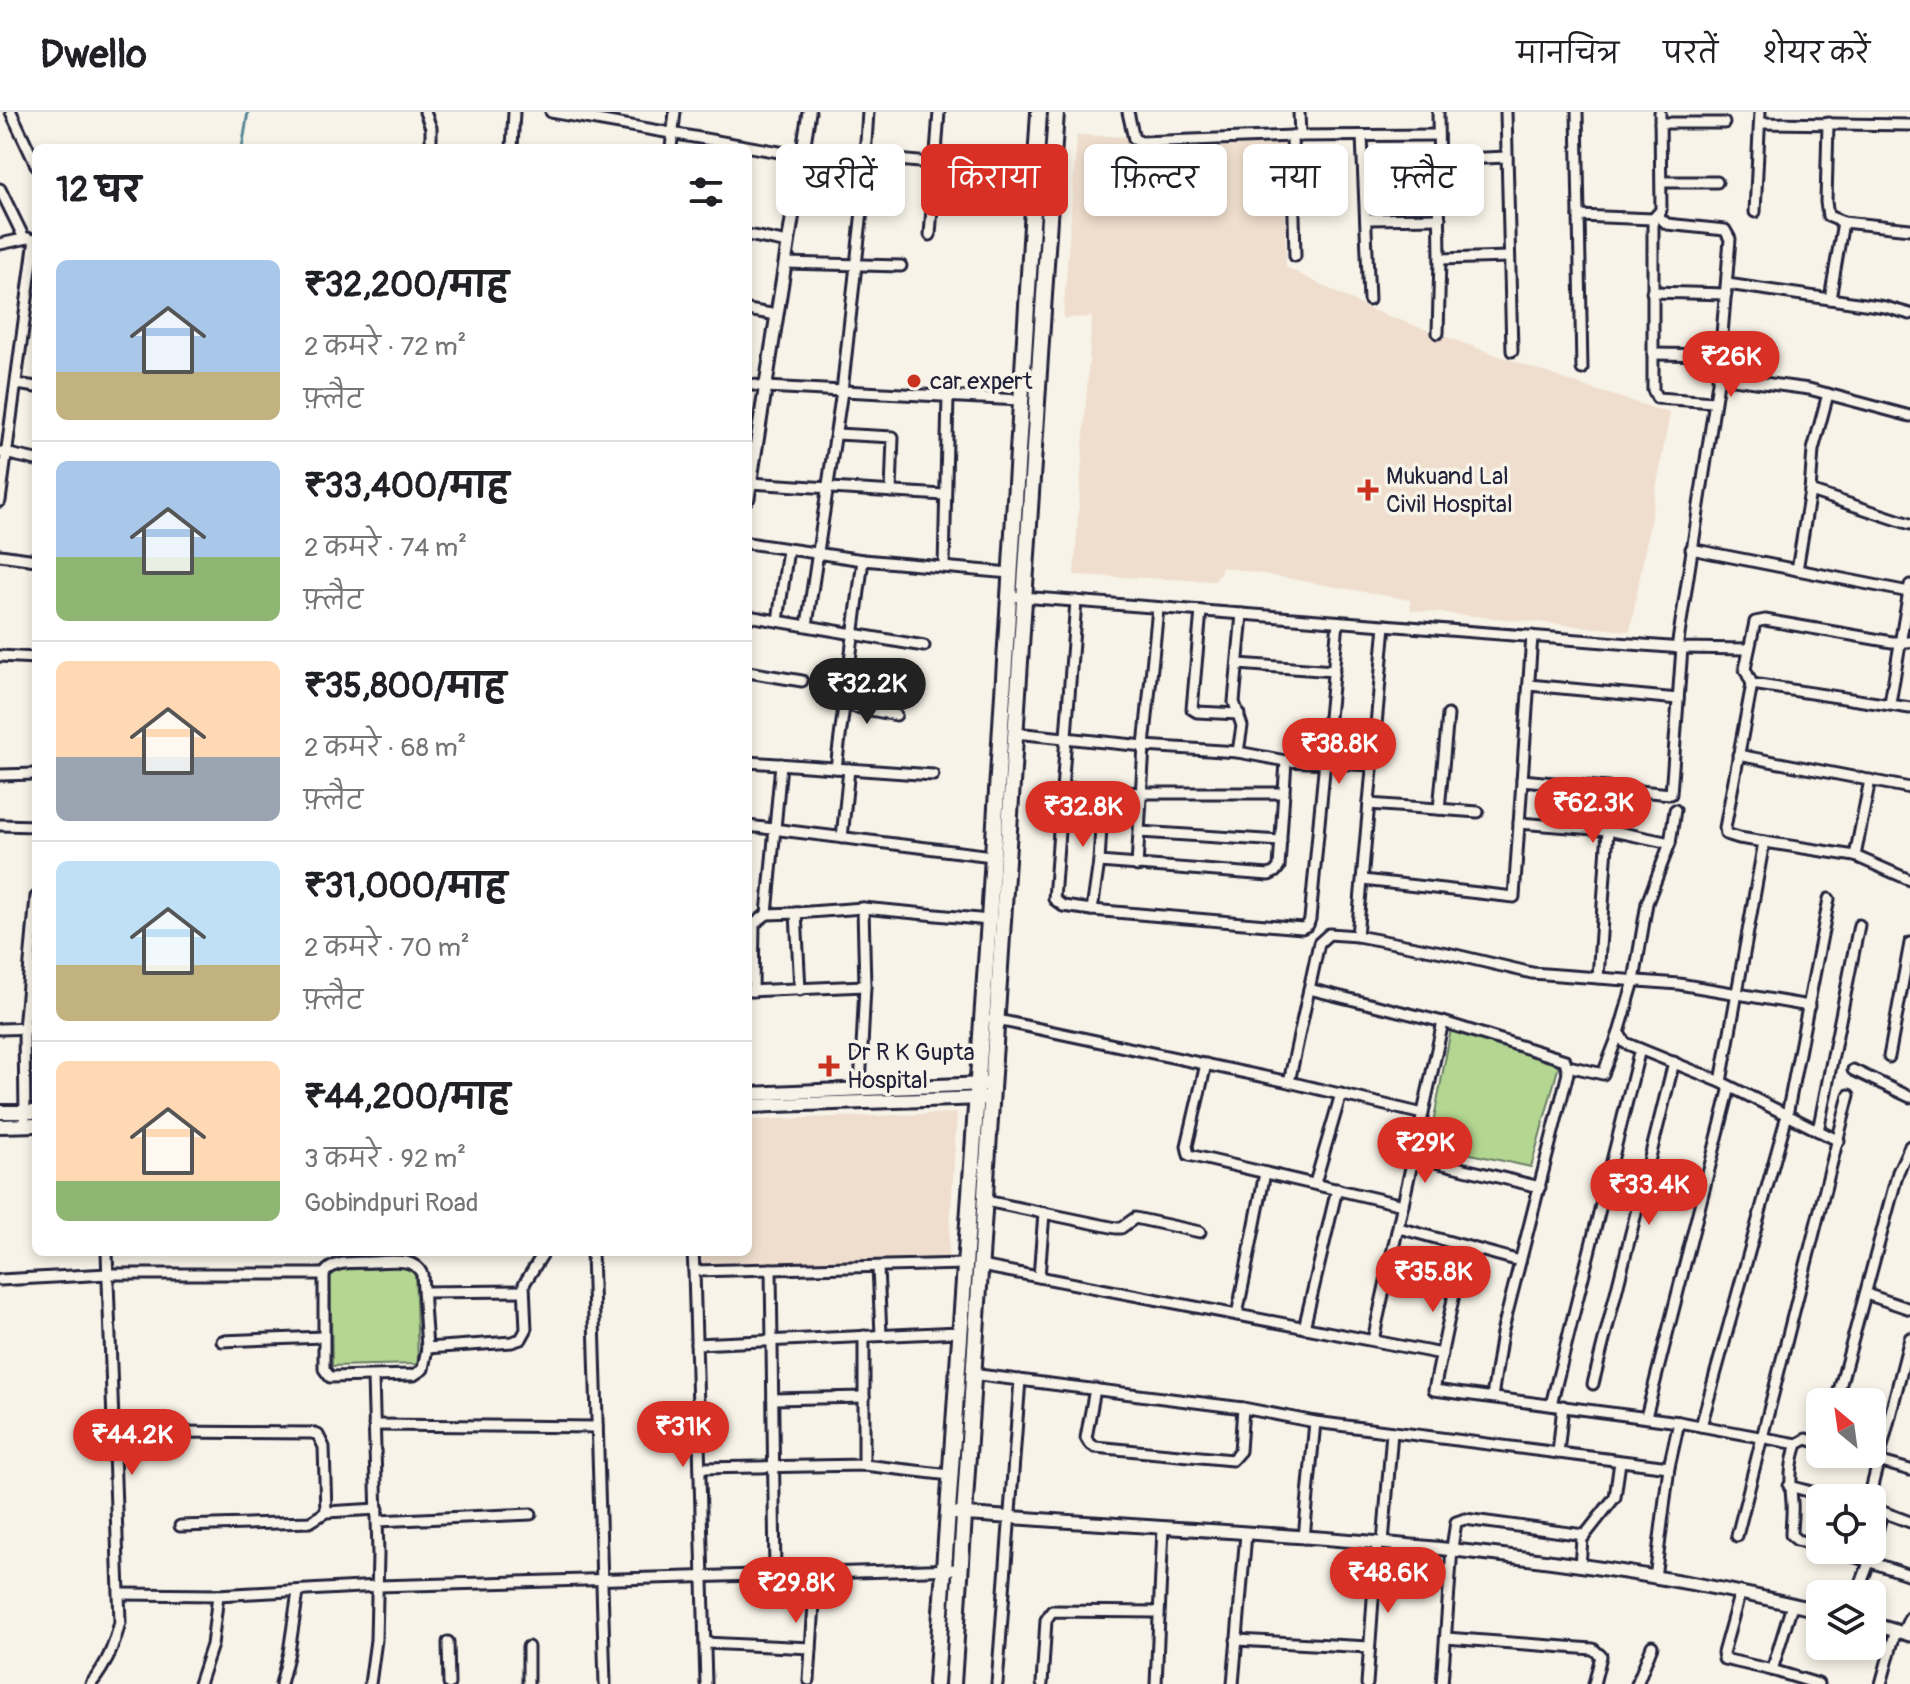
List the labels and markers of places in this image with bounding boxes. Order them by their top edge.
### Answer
pin: ₹26K [1684,331,1778,399]
place label: car expert [930,367,1033,396]
marker: car expert [905,372,923,390]
place label: Mukuand Lal Civil Hospital [1386,462,1513,519]
marker: Mukuand Lal Civil Hospital [1357,479,1379,501]
pin: ₹32.2K [802,658,932,726]
pin: ₹38.8K [1274,718,1404,786]
pin: ₹62.3K [1528,777,1658,845]
pin: ₹32.8K [1018,781,1148,849]
place label: Dr R K Gupta Hospital [847,1038,975,1095]
marker: Dr R K Gupta Hospital [818,1055,840,1077]
pin: ₹29K [1378,1117,1472,1185]
pin: ₹33.4K [1584,1159,1714,1227]
pin: ₹35.8K [1368,1246,1498,1314]
pin: ₹31K [636,1401,730,1469]
pin: ₹44.2K [67,1409,197,1477]
pin: ₹48.6K [1323,1547,1453,1615]
pin: ₹29.8K [731,1557,861,1625]

